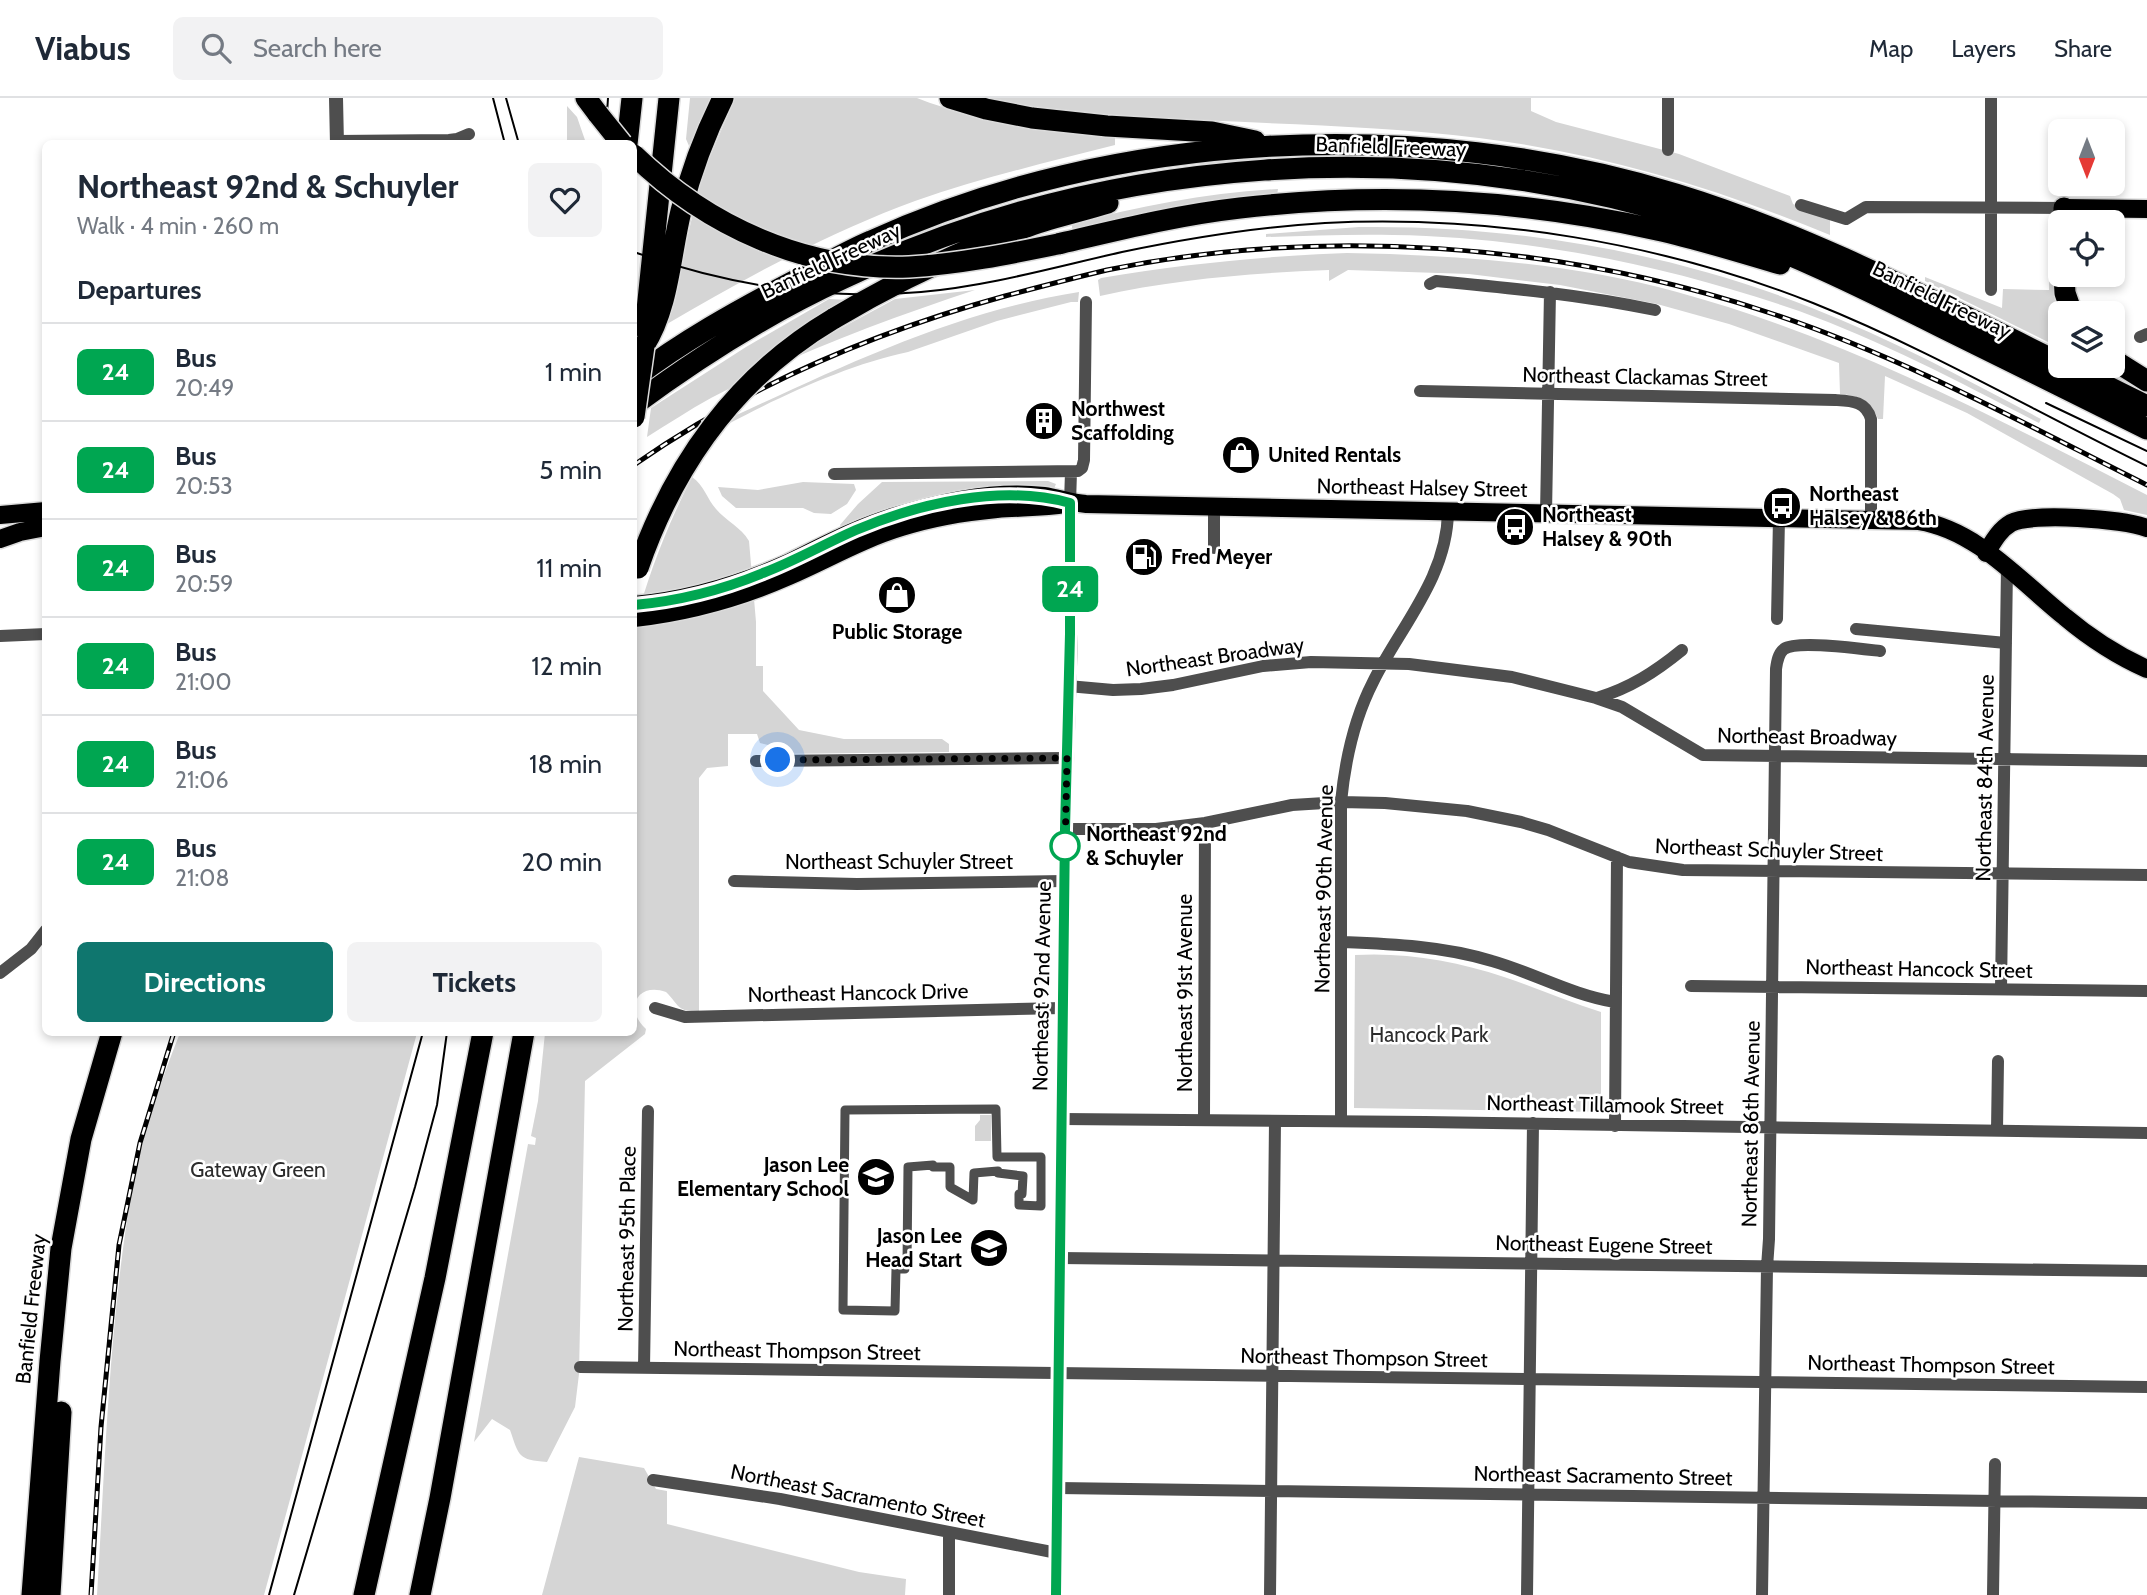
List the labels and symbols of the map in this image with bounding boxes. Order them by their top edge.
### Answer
north arrow [2048,119,2124,196]
street label: Banfield Freeway [1315,131,1467,162]
street label: Banfield Freeway [757,217,905,304]
street label: Banfield Freeway [1869,255,2016,344]
street label: Northeast Clackamas Street [1522,362,1768,391]
place label: Northwest Scaffolding [1071,396,1174,445]
building icon: Northwest Scaffolding [1023,400,1065,442]
shop icon: United Rentals [1220,434,1262,476]
place label: United Rentals [1268,442,1401,467]
street label: Northeast Halsey Street [1316,473,1528,502]
place label: Northeast Halsey & 86th [1809,481,1937,530]
bus stop icon: Northeast Halsey & 86th [1761,485,1803,527]
place label: Northeast Halsey & 90th [1542,502,1672,551]
bus stop icon: Northeast Halsey & 90th [1494,506,1536,548]
fuel station icon: Fred Meyer [1123,536,1165,578]
place label: Fred Meyer [1171,544,1272,569]
line badge: 24 [1038,566,1102,612]
shop icon: Public Storage [876,574,918,616]
place label: Public Storage [832,619,962,644]
street label: Northeast Broadway [1124,632,1306,681]
street label: Northeast 84th Avenue [1970,674,1999,882]
street label: Northeast Broadway [1717,722,1898,751]
your location [760,742,795,777]
street label: Northeast 90th Avenue [1309,784,1338,994]
place label: Northeast 92nd & Schuyler [1086,821,1227,870]
marker: Northeast 92nd & Schuyler [1050,831,1080,861]
street label: Northeast Schuyler Street [1655,833,1883,866]
street label: Northeast Schuyler Street [785,849,1013,874]
street label: Northeast 92nd Avenue [1027,880,1056,1091]
street label: Northeast 91st Avenue [1172,894,1197,1092]
street label: Northeast Hancock Street [1805,954,2033,983]
street label: Northeast Hancock Drive [747,978,969,1007]
street label: Northeast 86th Avenue [1736,1020,1765,1228]
park label: Hancock Park [1370,1022,1489,1047]
street label: Northeast Tillamook Street [1486,1090,1724,1119]
street label: Northeast 95th Place [612,1146,641,1332]
place label: Jason Lee Elementary School [677,1152,849,1201]
school or university icon: Jason Lee Elementary School [855,1156,897,1198]
park label: Gateway Green [190,1157,326,1182]
place label: Jason Lee Head Start [865,1223,962,1272]
school or university icon: Jason Lee Head Start [968,1227,1010,1269]
street label: Northeast Eugene Street [1495,1230,1713,1259]
street label: Banfield Freeway [10,1232,51,1385]
street label: Northeast Thompson Street [673,1336,921,1365]
street label: Northeast Thompson Street [1240,1343,1488,1372]
street label: Northeast Thompson Street [1807,1350,2055,1379]
street label: Northeast Sacramento Street [729,1459,988,1532]
street label: Northeast Sacramento Street [1473,1461,1733,1490]

